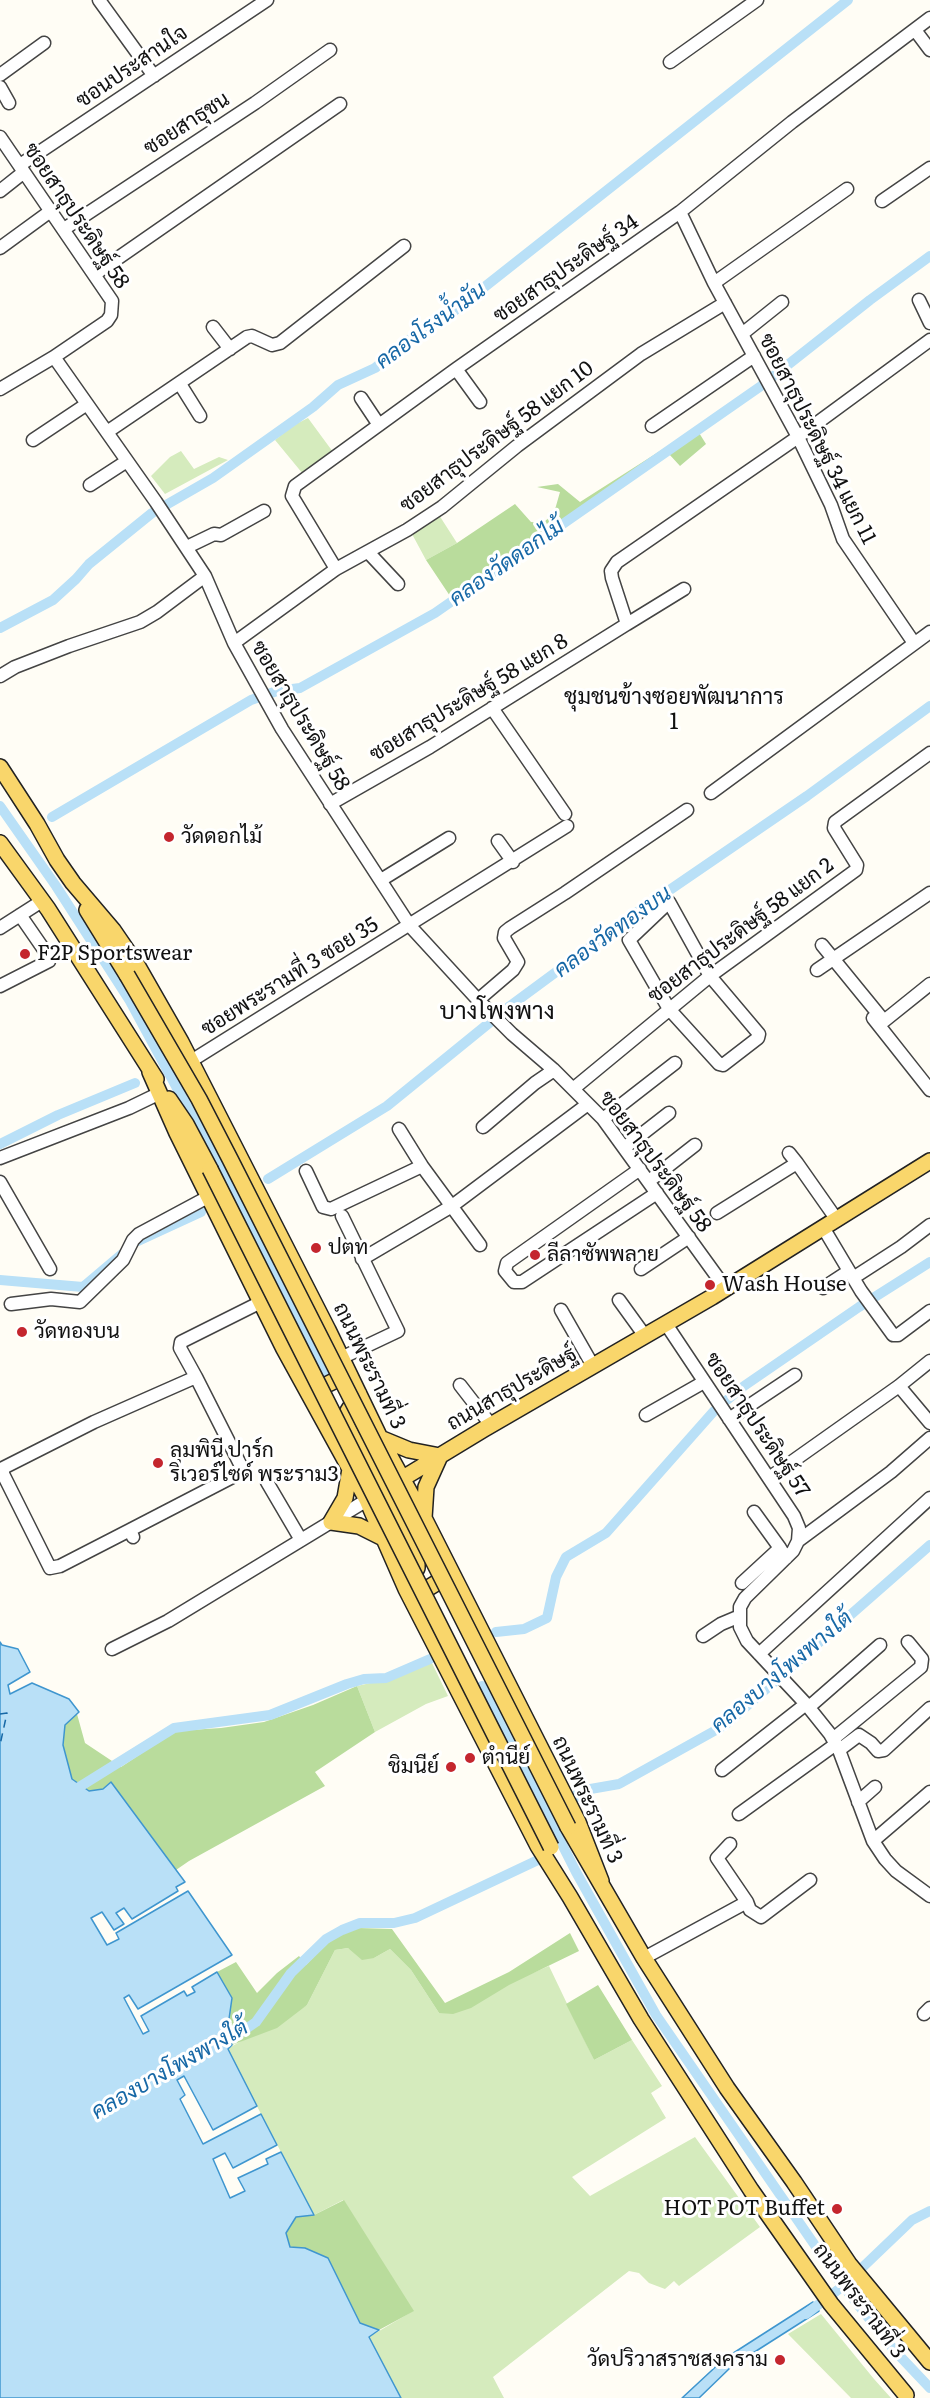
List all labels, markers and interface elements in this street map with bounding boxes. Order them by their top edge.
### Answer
street label: ซอนประสานใจ [71,20,193,114]
street label: ซอยสาธุชน [139,87,235,161]
street label: ซอยสาธุประดิษฐ์ 58 [18,138,134,294]
street label: ซอยสาธุประดิษฐ์ 34 [489,210,643,328]
water label: คลองโรงน้ำมัน [371,277,491,375]
street label: ซอยสาธุประดิษฐ์ 34 แยก 11 [753,330,881,548]
street label: ซอยสาธุประดิษฐ์ 58 แยก 10 [395,356,599,518]
water label: คลองวัดดอกไม้ [445,514,569,612]
street label: ซอยสาธุประดิษฐ์ 58 แยก 8 [365,629,573,767]
street label: ซอยสาธุประดิษฐ์ 58 [245,636,355,796]
district label: ชุมชนข้างซอยพัฒนาการ 1 [564,685,784,736]
place label: วัดดอกไม้ [181,824,262,850]
marker: วัดดอกไม้ [162,830,176,844]
street label: ซอยสาธุประดิษฐ์ 58 แยก 2 [643,853,839,1009]
water label: คลองวัดทองบน [549,881,677,983]
street label: ซอยพระรามที่ 3 ซอย 35 [197,912,383,1042]
place label: F2P Sportswear [37,941,192,967]
marker: F2P Sportswear [18,947,32,961]
district label: บางโพงพาง [439,998,555,1026]
street label: ซอยสาธุประดิษฐ์ 58 [594,1086,716,1238]
place label: ปตท [328,1235,368,1261]
marker: ปตท [309,1241,323,1255]
place label: ลีลาซัพพลาย [547,1242,659,1268]
marker: ลีลาซัพพลาย [528,1248,542,1262]
place label: Wash House [722,1272,847,1298]
marker: Wash House [703,1278,717,1292]
street label: ถนนพระรามที่ 3 [327,1298,411,1434]
place label: วัดทองบน [34,1319,120,1345]
marker: วัดทองบน [15,1325,29,1339]
street label: ถนนสาธุประดิษฐ์ [443,1342,581,1436]
street label: ซอยสาธุประดิษฐ์ 57 [699,1348,815,1502]
place label: ลุมพินี ปาร์ก ริเวอร์ไซด์ พระราม3 [170,1438,339,1488]
marker: ลุมพินี ปาร์ก ริเวอร์ไซด์ พระราม3 [151,1456,165,1470]
water label: คลองบางโพงพางใต้ [706,1605,858,1739]
street label: ถนนพระรามที่ 3 [546,1732,628,1868]
place label: ตำนีย์ [482,1745,530,1771]
marker: ตำนีย์ [463,1751,477,1765]
place label: ชิมนีย์ [388,1754,439,1780]
marker: ชิมนีย์ [444,1760,458,1774]
water label: คลองบางโพงพางใต้ [87,2014,253,2126]
place label: HOT POT Buffet [664,2196,825,2222]
marker: HOT POT Buffet [830,2202,844,2216]
street label: ถนนพระรามที่ 3 [807,2238,911,2364]
place label: วัดปริวาสราชสงคราม [587,2347,768,2373]
marker: วัดปริวาสราชสงคราม [773,2353,787,2367]

